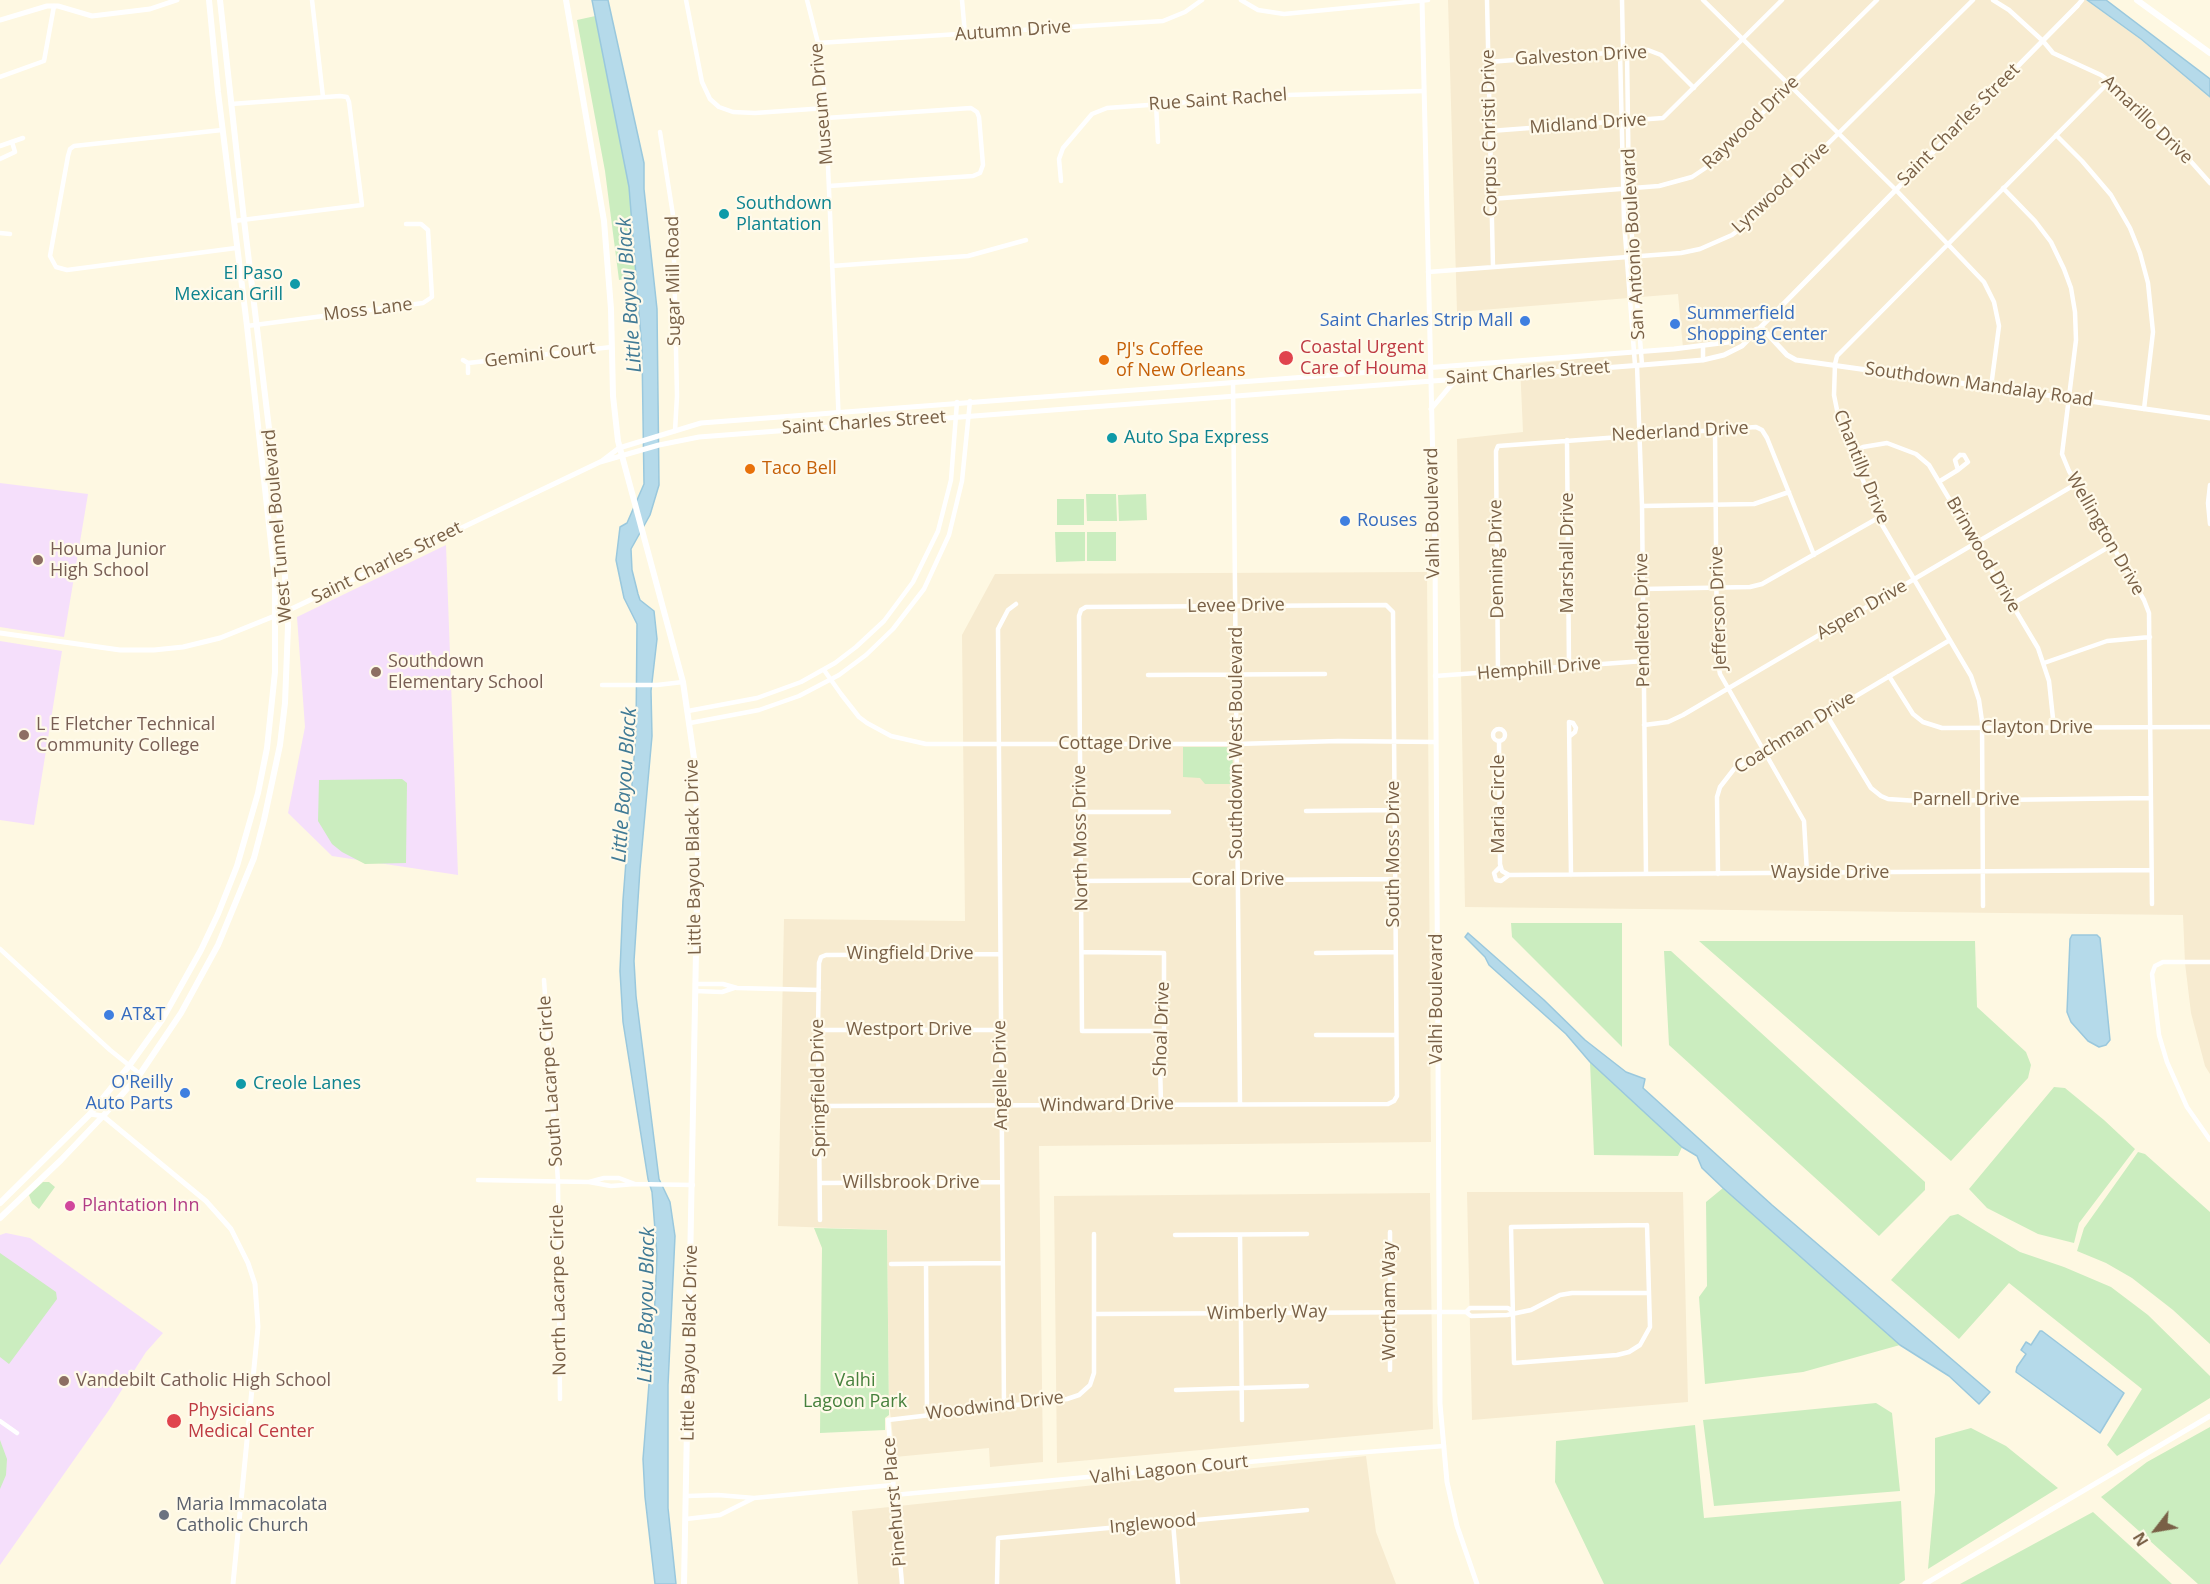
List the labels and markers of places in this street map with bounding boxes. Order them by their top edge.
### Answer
place label: Southdown Plantation [736,193,832,236]
marker: Southdown Plantation [717,207,731,221]
place label: El Paso Mexican Grill [174,263,283,306]
marker: El Paso Mexican Grill [288,277,302,291]
place label: Summerfield Shopping Center [1687,303,1827,346]
place label: Saint Charles Strip Mall [1320,310,1513,332]
marker: Saint Charles Strip Mall [1518,314,1532,328]
marker: Summerfield Shopping Center [1668,317,1682,331]
place label: Coastal Urgent Care of Houma [1300,337,1427,380]
place label: PJ's Coffee of New Orleans [1116,339,1245,382]
marker: Coastal Urgent Care of Houma [1277,349,1295,367]
marker: PJ's Coffee of New Orleans [1097,353,1111,367]
place label: Auto Spa Express [1124,427,1269,449]
marker: Auto Spa Express [1105,431,1119,445]
place label: Taco Bell [762,458,837,480]
marker: Taco Bell [743,462,757,476]
place label: Rouses [1357,510,1417,532]
marker: Rouses [1338,514,1352,528]
place label: Houma Junior High School [50,539,166,582]
marker: Houma Junior High School [31,553,45,567]
place label: Southdown Elementary School [388,651,544,694]
marker: Southdown Elementary School [369,665,383,679]
place label: L E Fletcher Technical Community College [36,714,215,756]
marker: L E Fletcher Technical Community College [17,728,31,742]
place label: AT&T [121,1004,165,1026]
marker: AT&T [102,1008,116,1022]
place label: O'Reilly Auto Parts [85,1072,173,1114]
place label: Creole Lanes [253,1073,361,1095]
marker: Creole Lanes [234,1077,248,1091]
marker: O'Reilly Auto Parts [178,1086,192,1100]
place label: Plantation Inn [82,1195,199,1217]
marker: Plantation Inn [63,1199,77,1213]
place label: Vandebilt Catholic High School [76,1370,331,1392]
marker: Vandebilt Catholic High School [57,1374,71,1388]
place label: Physicians Medical Center [188,1400,314,1442]
marker: Physicians Medical Center [165,1412,183,1430]
place label: Maria Immacolata Catholic Church [176,1494,328,1537]
marker: Maria Immacolata Catholic Church [157,1508,171,1522]

